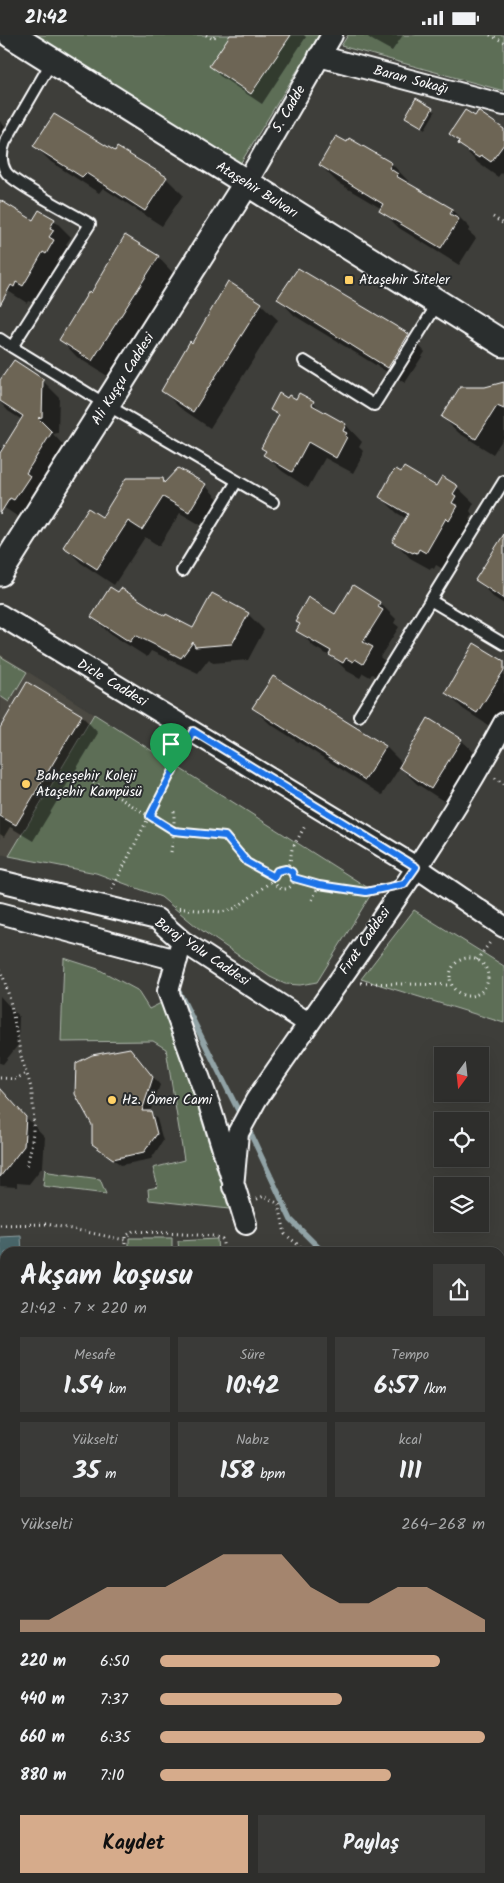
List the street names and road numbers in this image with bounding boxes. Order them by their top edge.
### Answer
street label: Baran Sokağı [371,59,451,101]
street label: 5. Cadde [267,81,312,137]
street label: Ataşehir Bulvarı [211,156,303,224]
street label: Ali Kuşçu Caddesi [86,328,160,429]
street label: Dicle Caddesi [73,653,152,713]
street label: Fırat Caddesi [334,902,397,979]
street label: Baraj Yolu Caddesi [150,912,255,992]

